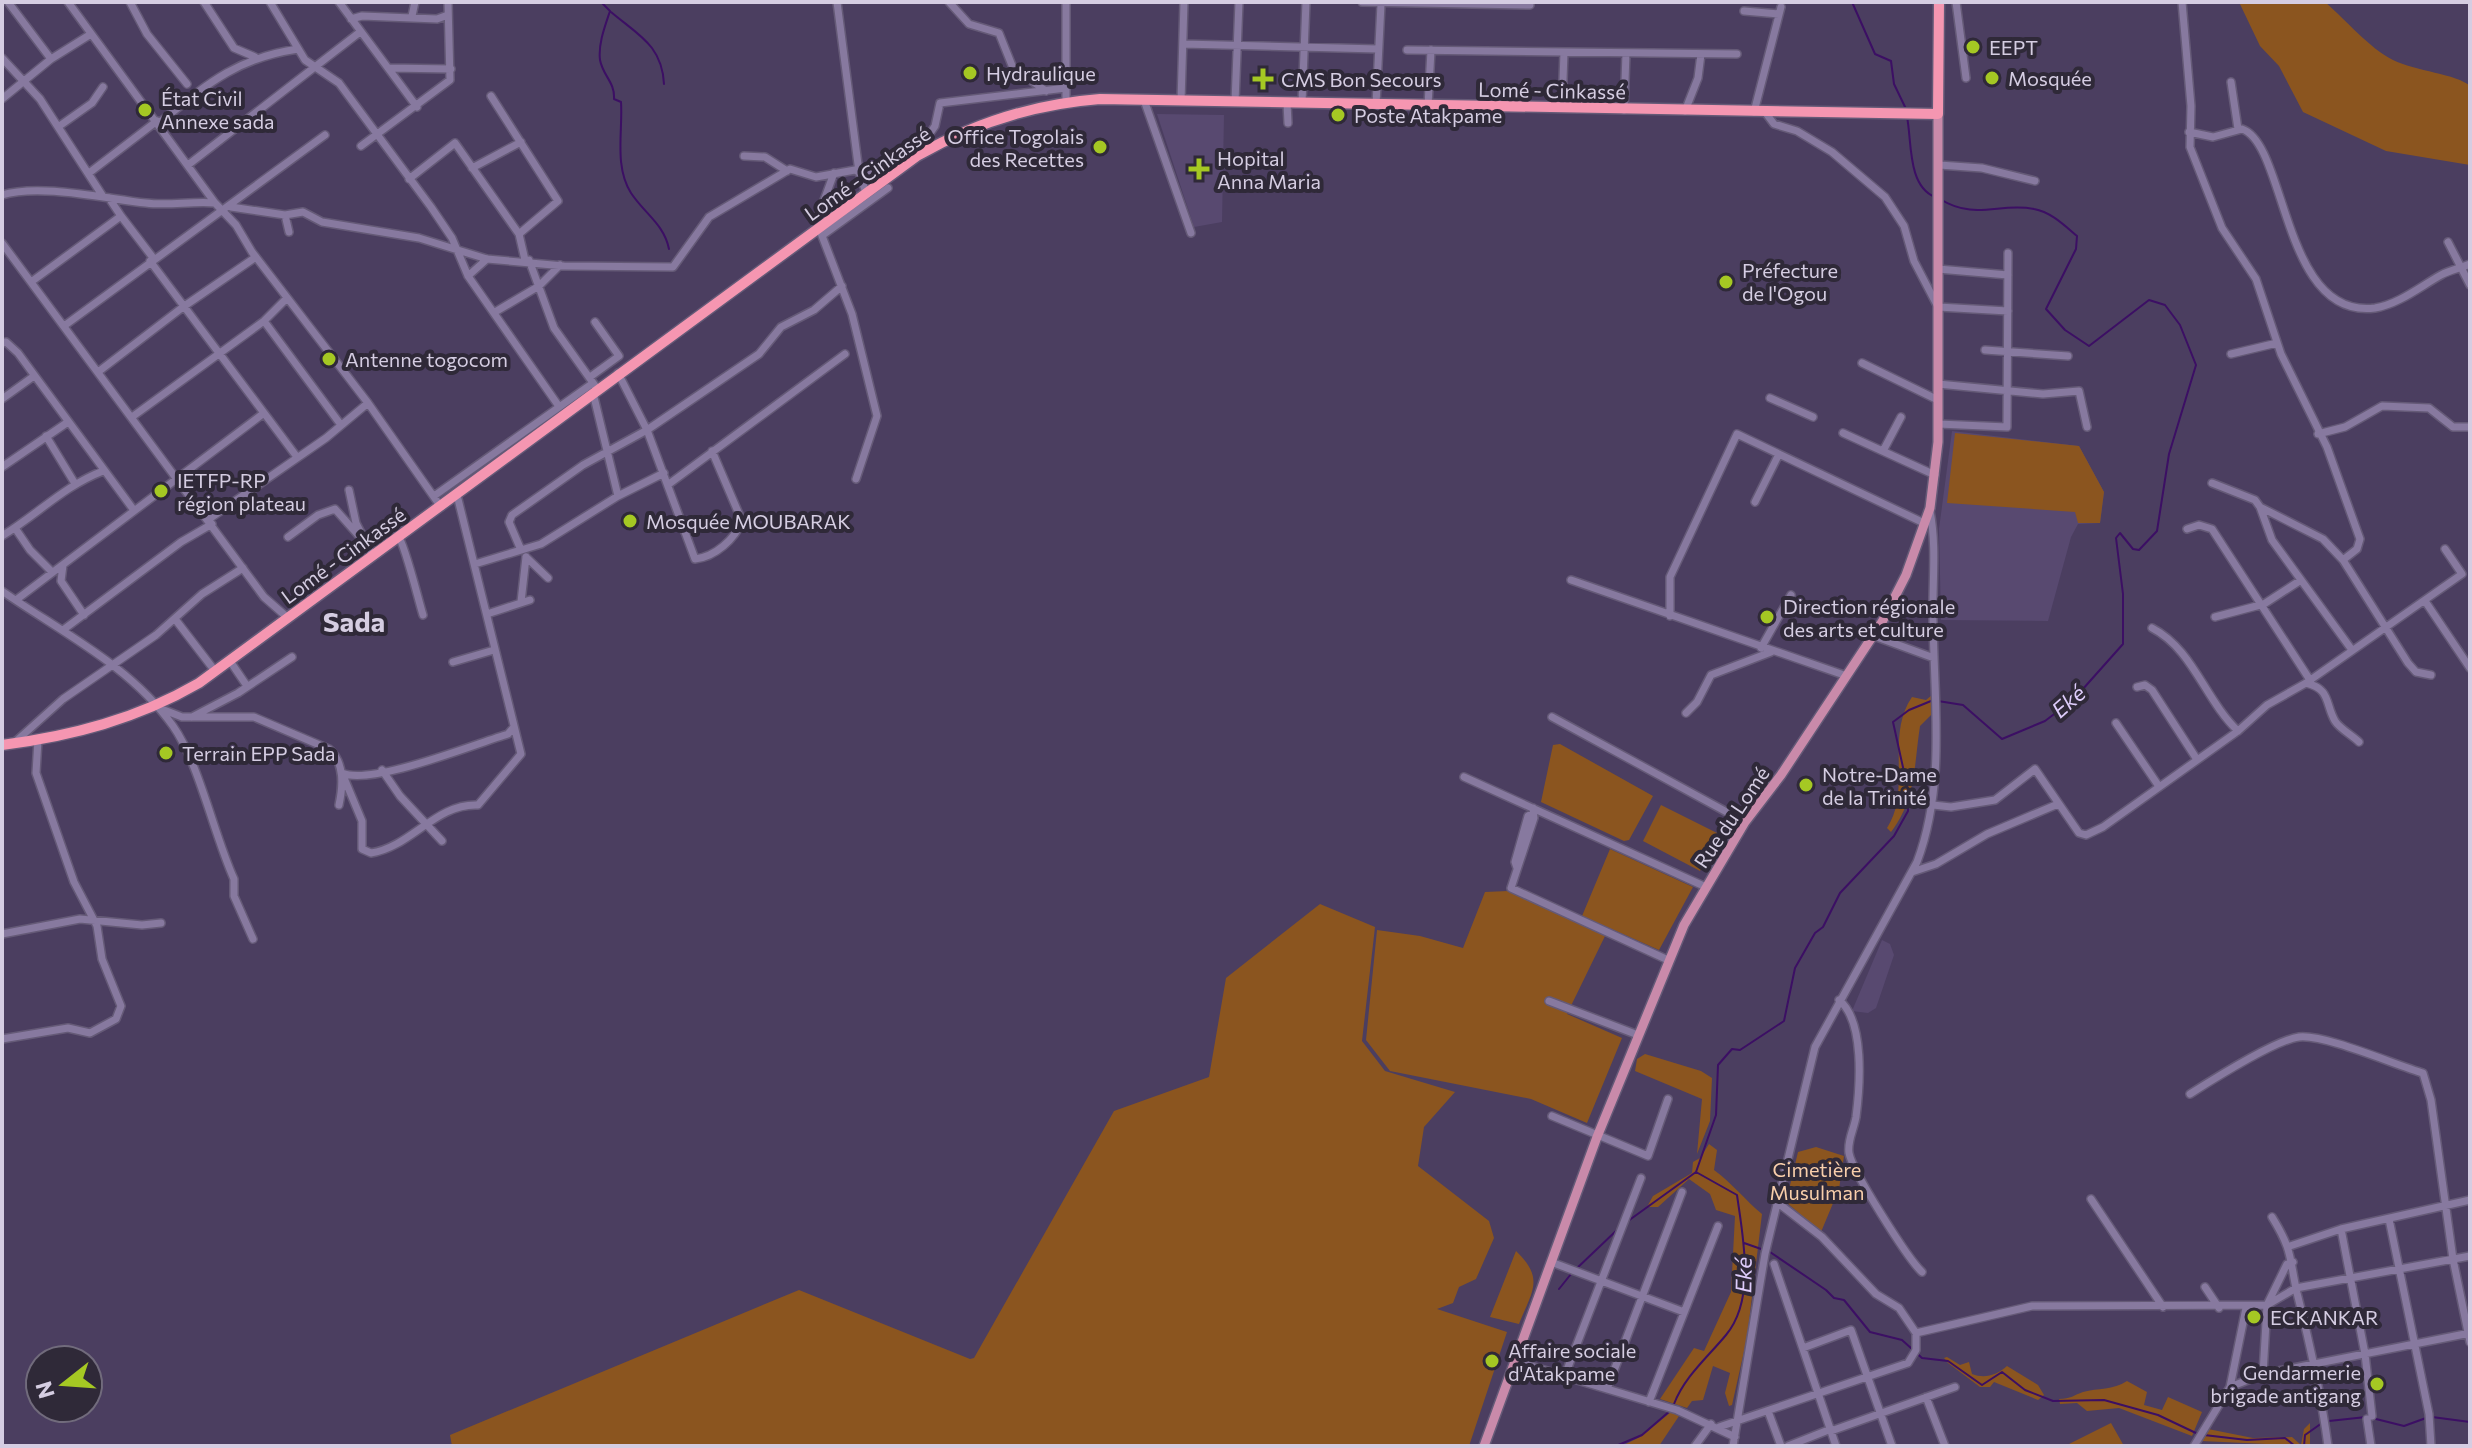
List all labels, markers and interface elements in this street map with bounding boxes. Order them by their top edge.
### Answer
place label: EEPT [1989,35,2038,59]
marker: EEPT [1964,38,1982,56]
place label: Hydraulique [986,61,1096,85]
marker: Hydraulique [961,64,979,82]
place label: Mosquée [2008,66,2092,90]
place label: CMS Bon Secours [1281,67,1442,91]
marker: CMS Bon Secours [1252,68,1274,90]
marker: Mosquée [1983,69,2001,87]
street label: Lomé - Cinkassé [1478,77,1626,103]
place label: État Civil Annexe sada [161,86,274,133]
marker: État Civil Annexe sada [136,101,154,119]
place label: Poste Atakpame [1354,103,1502,127]
marker: Poste Atakpame [1329,106,1347,124]
street label: Lomé - Cinkassé [800,121,934,225]
place label: Office Togolais des Recettes [947,124,1084,171]
marker: Office Togolais des Recettes [1091,138,1109,156]
place label: Hopital Anna Maria [1217,146,1321,193]
marker: Hopital Anna Maria [1188,158,1210,180]
place label: Préfecture de l'Ogou [1742,258,1838,305]
marker: Préfecture de l'Ogou [1717,273,1735,291]
place label: Antenne togocom [345,347,508,371]
marker: Antenne togocom [320,350,338,368]
place label: IETFP-RP région plateau [177,468,306,515]
marker: IETFP-RP région plateau [152,482,170,500]
street label: Lomé - Cinkassé [276,502,410,608]
place label: Mosquée MOUBARAK [646,509,851,533]
marker: Mosquée MOUBARAK [621,512,639,530]
place label: Direction régionale des arts et culture [1783,594,1955,641]
district label: Sada [323,604,385,638]
marker: Direction régionale des arts et culture [1758,608,1776,626]
water label: Eké [2046,679,2091,723]
place label: Terrain EPP Sada [182,741,336,765]
marker: Terrain EPP Sada [157,744,175,762]
street label: Rue du Lomé [1688,762,1774,872]
place label: Notre-Dame de la Trinité [1822,762,1937,809]
marker: Notre-Dame de la Trinité [1797,776,1815,794]
park label: Cimetière Musulman [1770,1157,1865,1204]
water label: Eké [1729,1256,1757,1293]
place label: ECKANKAR [2270,1305,2379,1329]
marker: ECKANKAR [2245,1308,2263,1326]
place label: Affaire sociale d'Atakpame [1508,1338,1636,1385]
north arrow [24,1344,104,1424]
marker: Affaire sociale d'Atakpame [1483,1352,1501,1370]
place label: Gendarmerie brigade antigang [2210,1360,2361,1407]
marker: Gendarmerie brigade antigang [2368,1375,2386,1393]
text: N [29,1378,60,1402]

